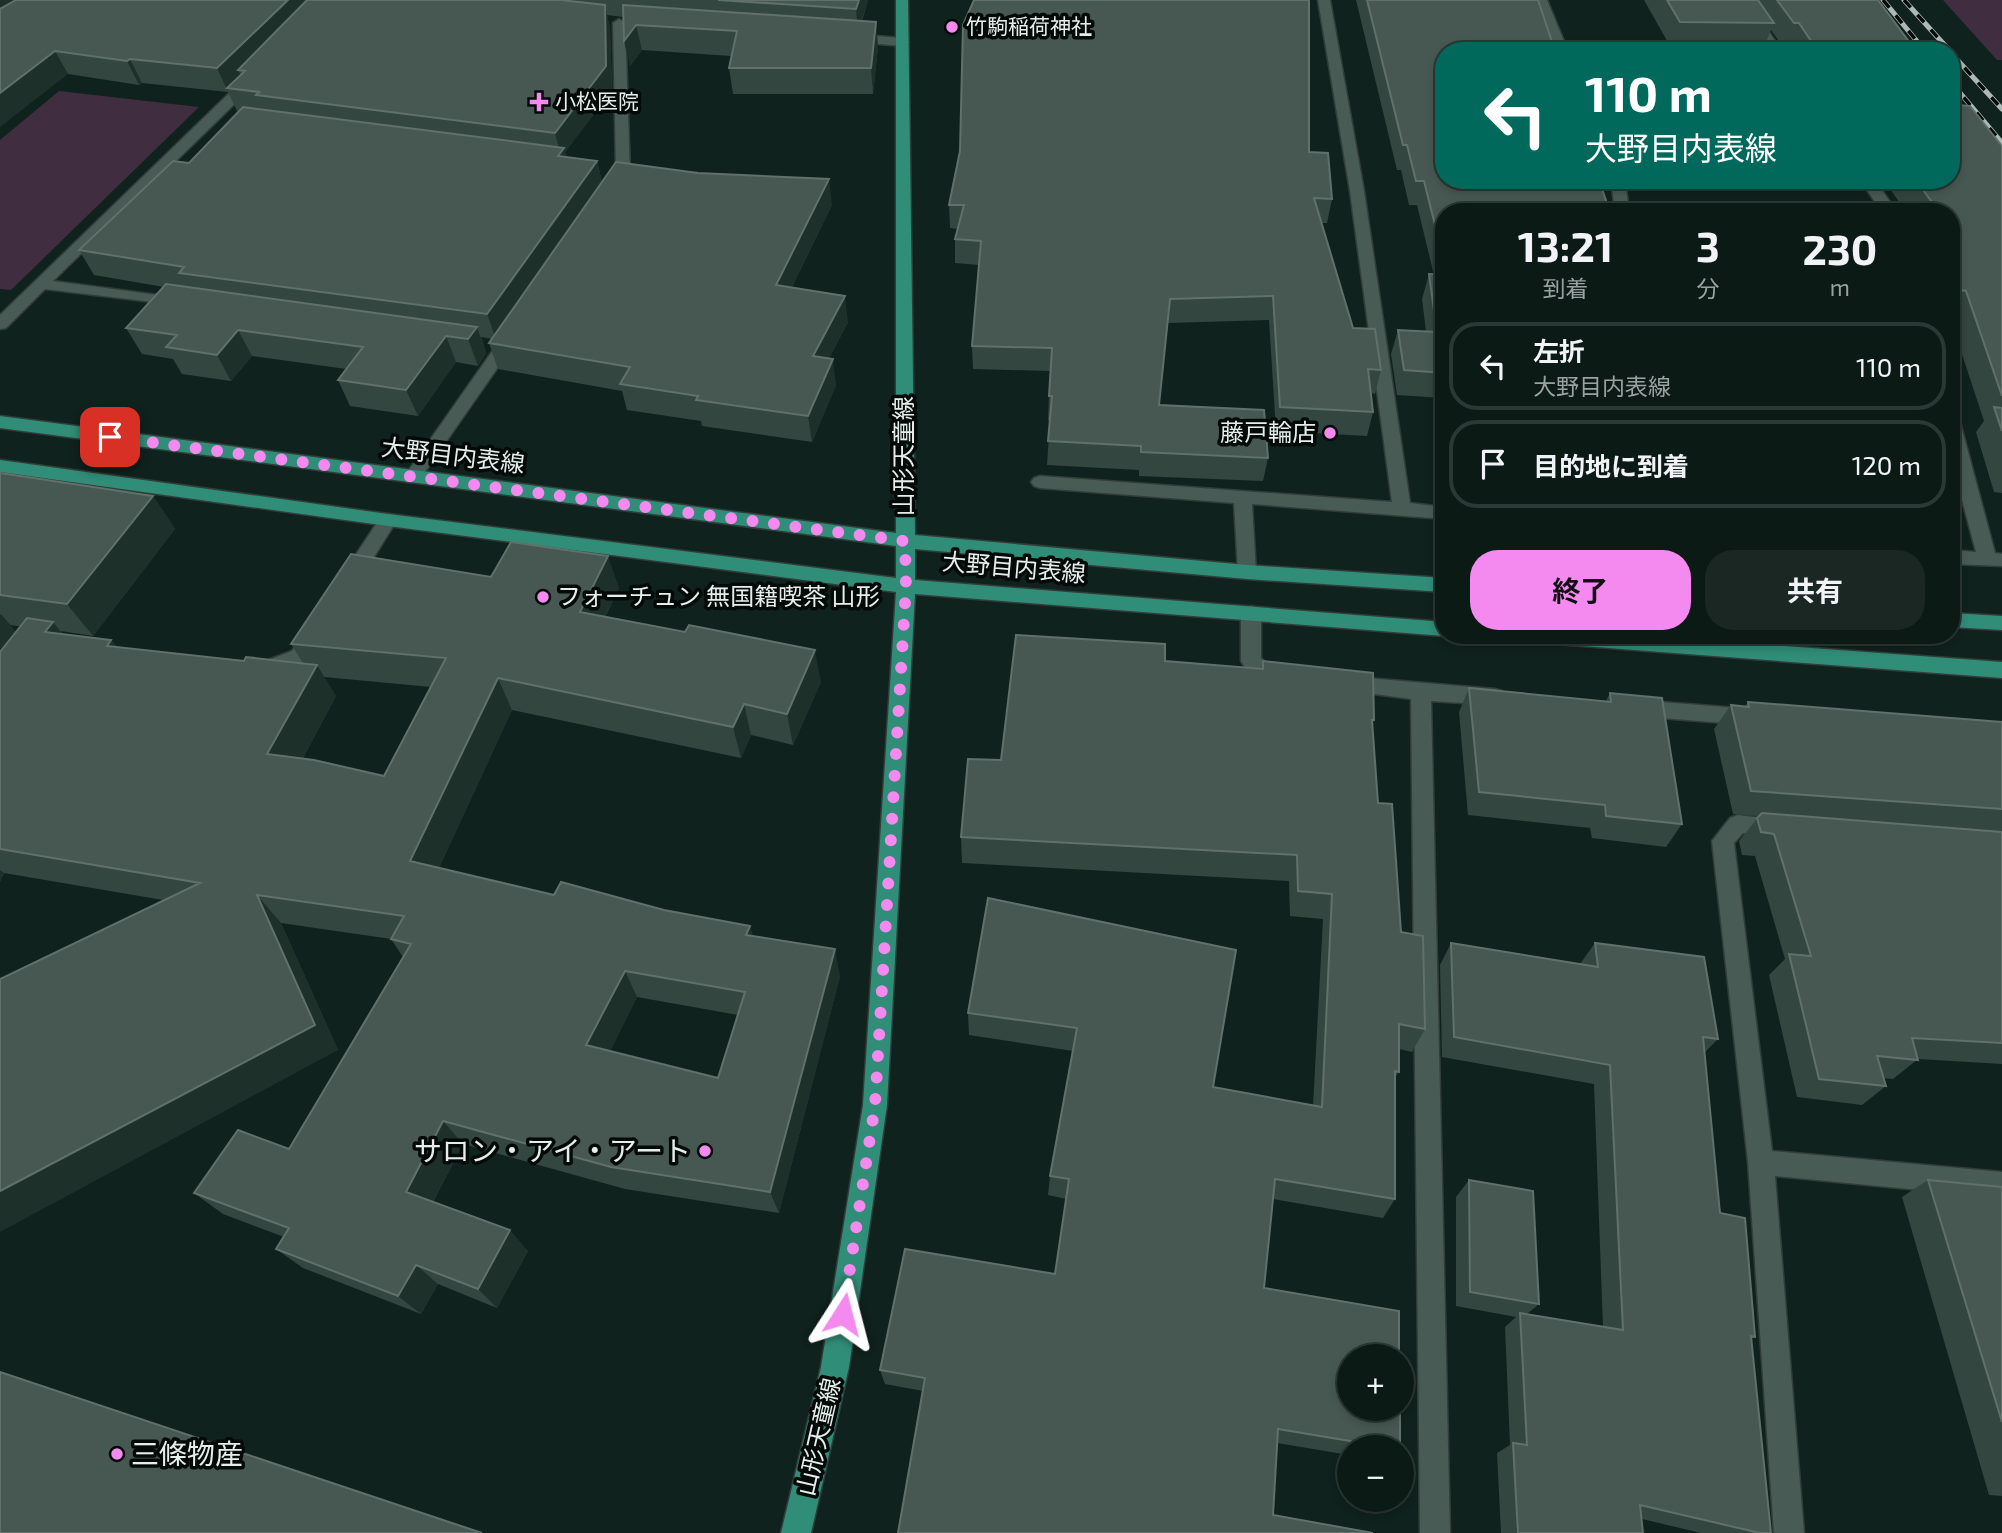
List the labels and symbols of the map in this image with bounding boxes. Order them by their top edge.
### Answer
place label: 竹駒稲荷神社 [966,13,1092,38]
marker: 竹駒稲荷神社 [944,19,960,35]
place label: 小松医院 [555,88,639,113]
marker: 小松医院 [529,92,549,112]
street label: 山形天童線 [888,396,917,516]
pin [80,407,140,467]
place label: 藤戸輪店 [1220,417,1316,446]
marker: 藤戸輪店 [1322,425,1338,441]
street label: 大野目内表線 [380,431,526,478]
street label: 大野目内表線 [941,546,1087,587]
place label: フォーチュン 無国籍喫茶 山形 [557,581,880,610]
marker: フォーチュン 無国籍喫茶 山形 [535,589,551,605]
place label: サロン・アイ・アート [414,1133,691,1167]
marker: サロン・アイ・アート [697,1143,713,1159]
position arrow [806,1277,880,1351]
street label: 山形天童線 [790,1375,845,1498]
place label: 三條物産 [131,1436,243,1470]
marker: 三條物産 [109,1446,125,1462]

